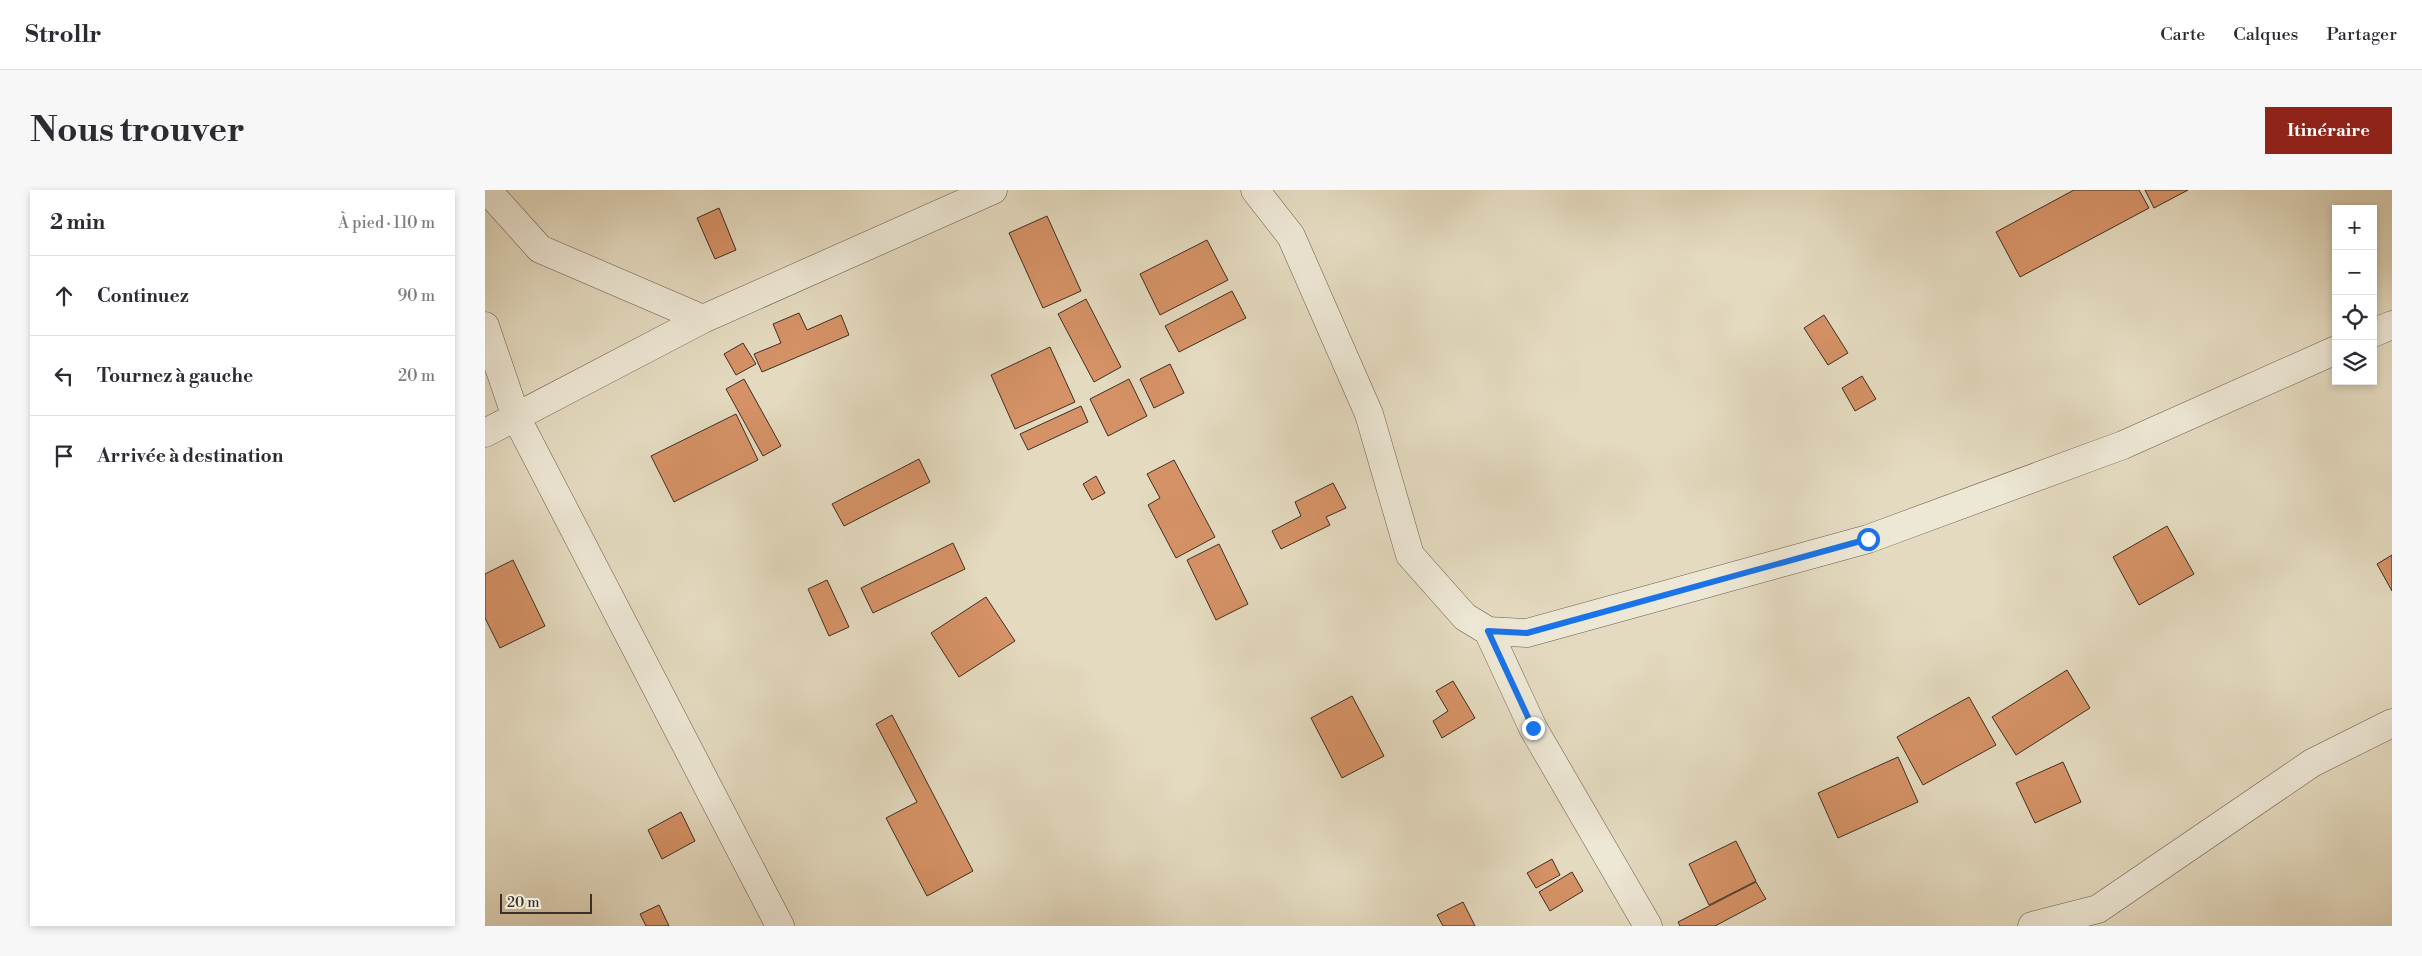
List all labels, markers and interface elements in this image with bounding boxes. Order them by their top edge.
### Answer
text: Strollr [25,20,101,50]
text: Carte [2160,23,2205,46]
text: Calques [2233,23,2298,46]
text: Partager [2326,23,2397,46]
button: Itinéraire [2265,107,2392,154]
text: Nous trouver [30,109,245,152]
map controls [2332,205,2377,385]
button: + [2332,205,2377,250]
text: 2 min [50,210,105,236]
text: À pied · 110 m [338,213,435,233]
button: − [2332,250,2377,295]
icon: ahead [50,282,78,310]
text: Continuez [97,284,189,308]
text: 90 m [397,286,435,306]
button: locate [2332,295,2377,340]
button: layers [2332,340,2377,385]
icon: left [50,362,78,390]
text: Tournez à gauche [97,364,253,388]
text: 20 m [398,366,435,386]
icon: arrive [50,442,78,470]
text: Arrivée à destination [97,444,283,468]
route start [1857,528,1880,551]
route end [1522,717,1545,740]
scale bar [500,891,593,914]
text: 20 m [507,894,539,912]

